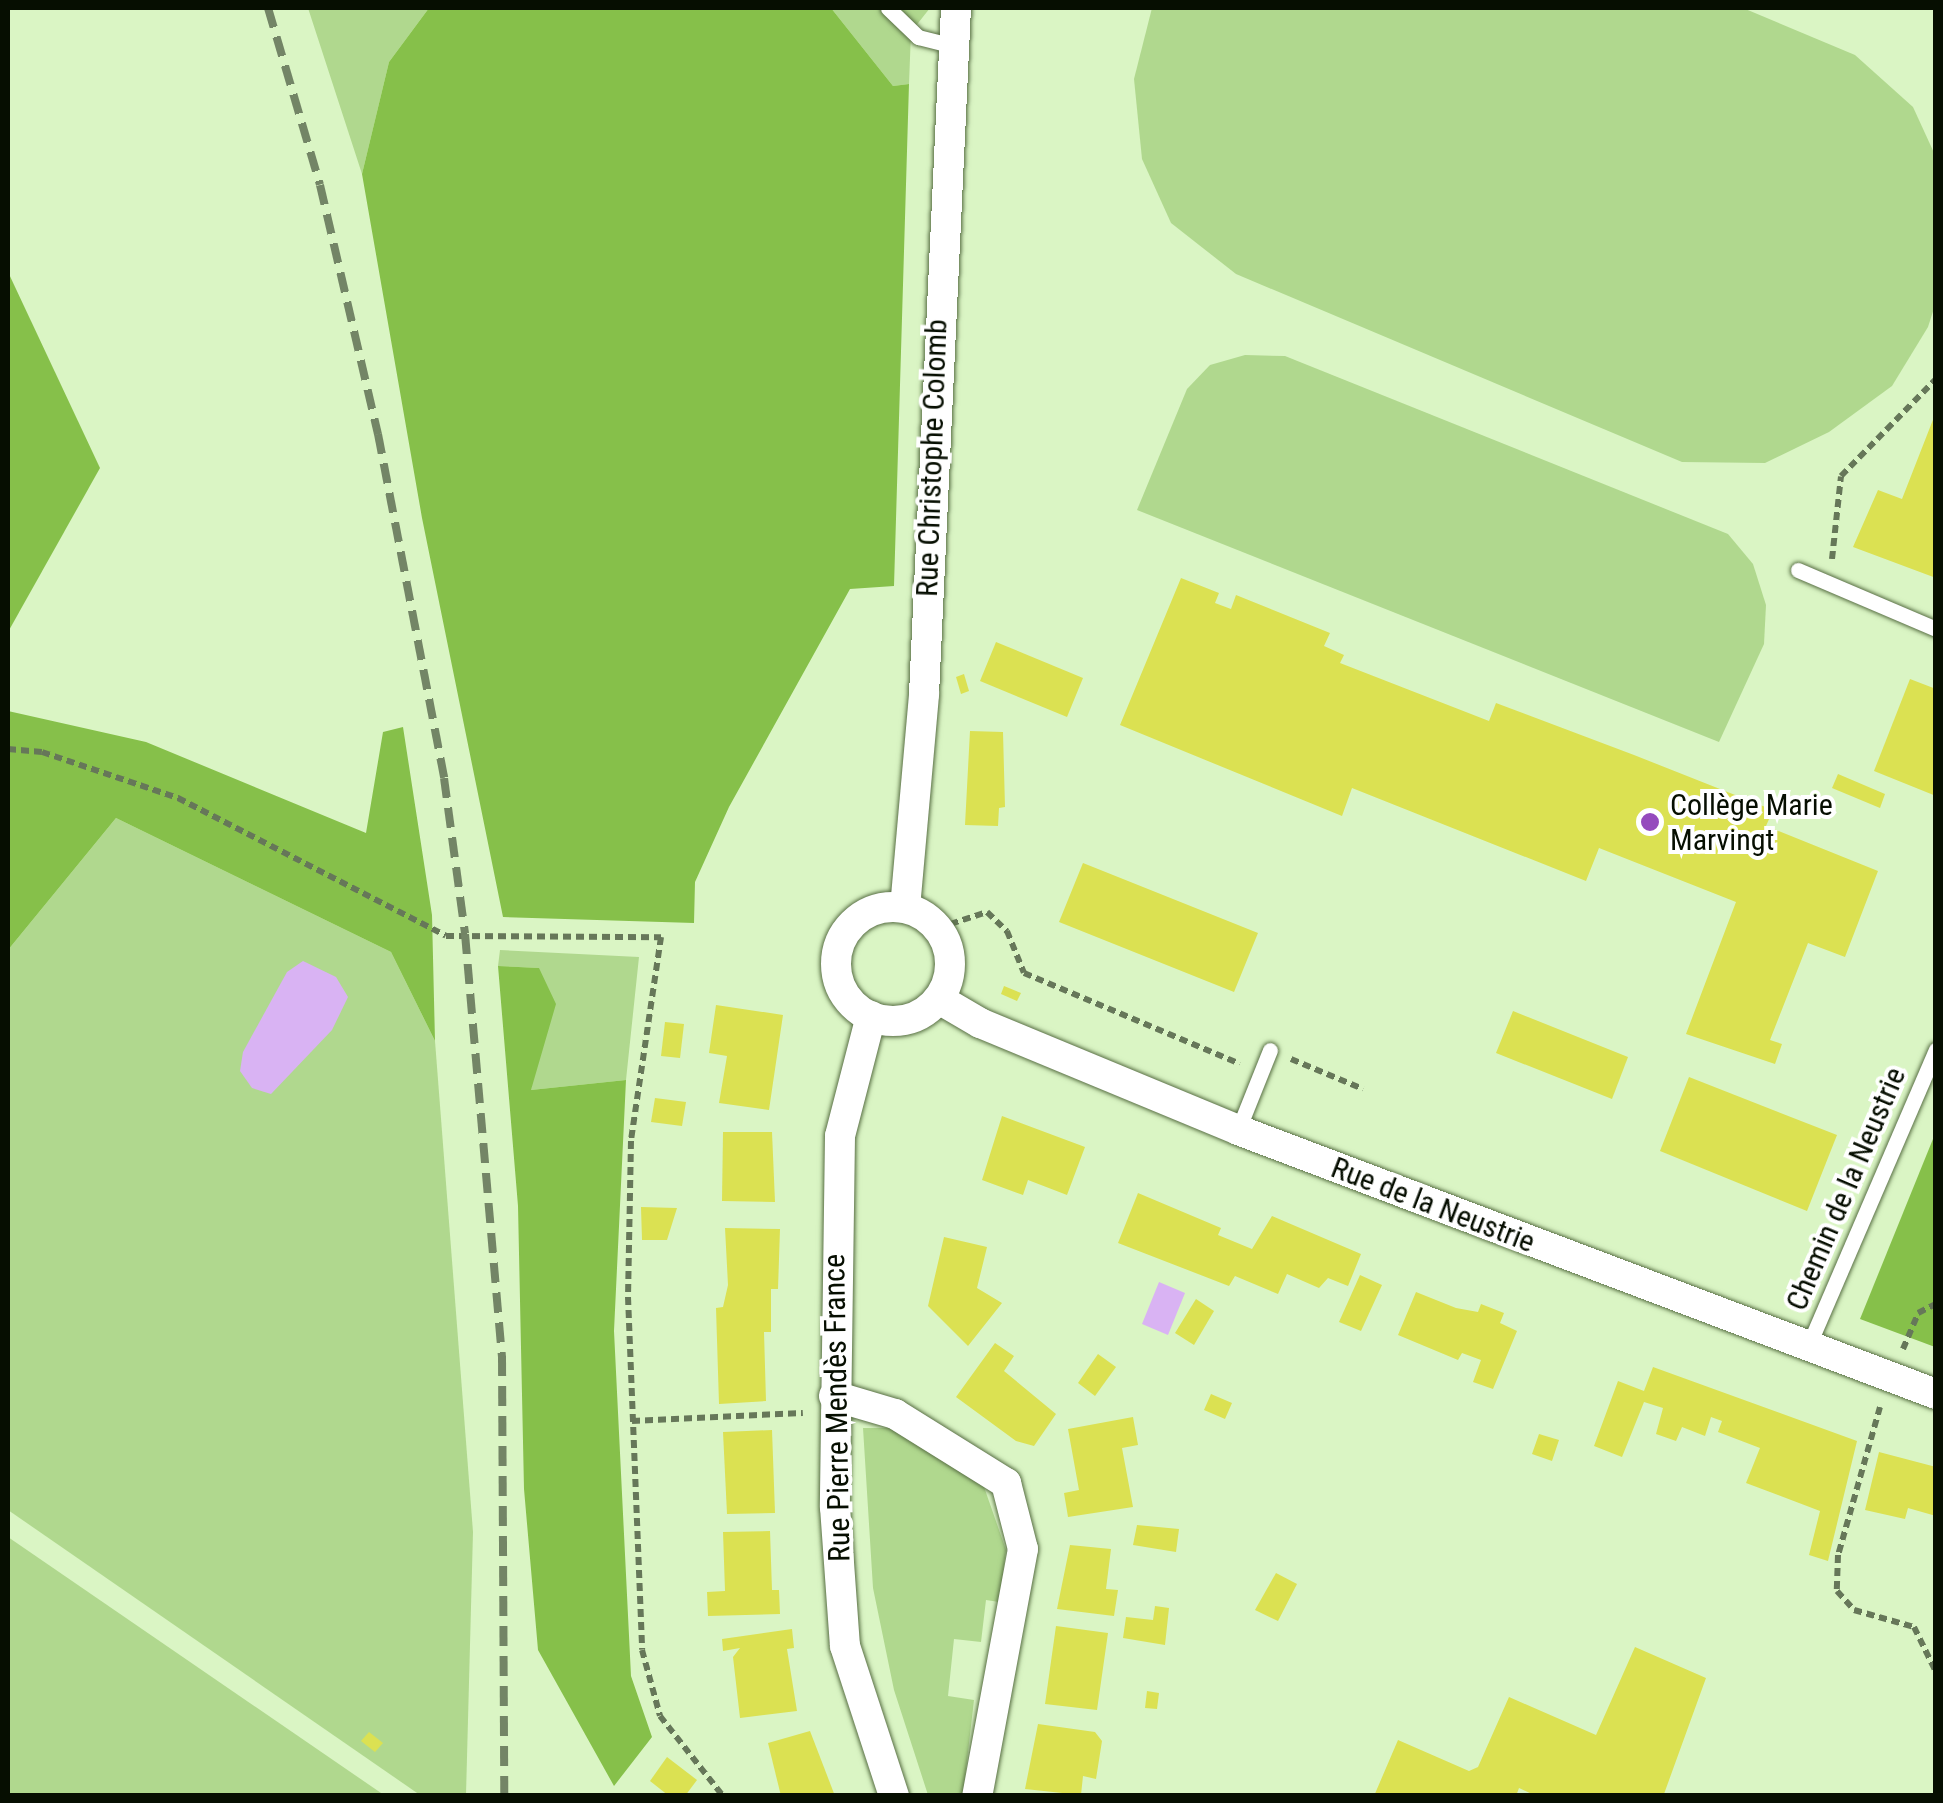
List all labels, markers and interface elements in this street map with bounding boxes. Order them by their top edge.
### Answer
street label: Rue Christophe Colomb [909,319,955,597]
place label: Collège Marie Marvingt [1670,787,1833,858]
marker: Collège Marie Marvingt [1639,811,1661,833]
street label: Chemin de la Neustrie [1779,1062,1913,1316]
street label: Rue de la Neustrie [1326,1150,1540,1260]
street label: Rue Pierre Mendès France [816,1254,858,1562]

